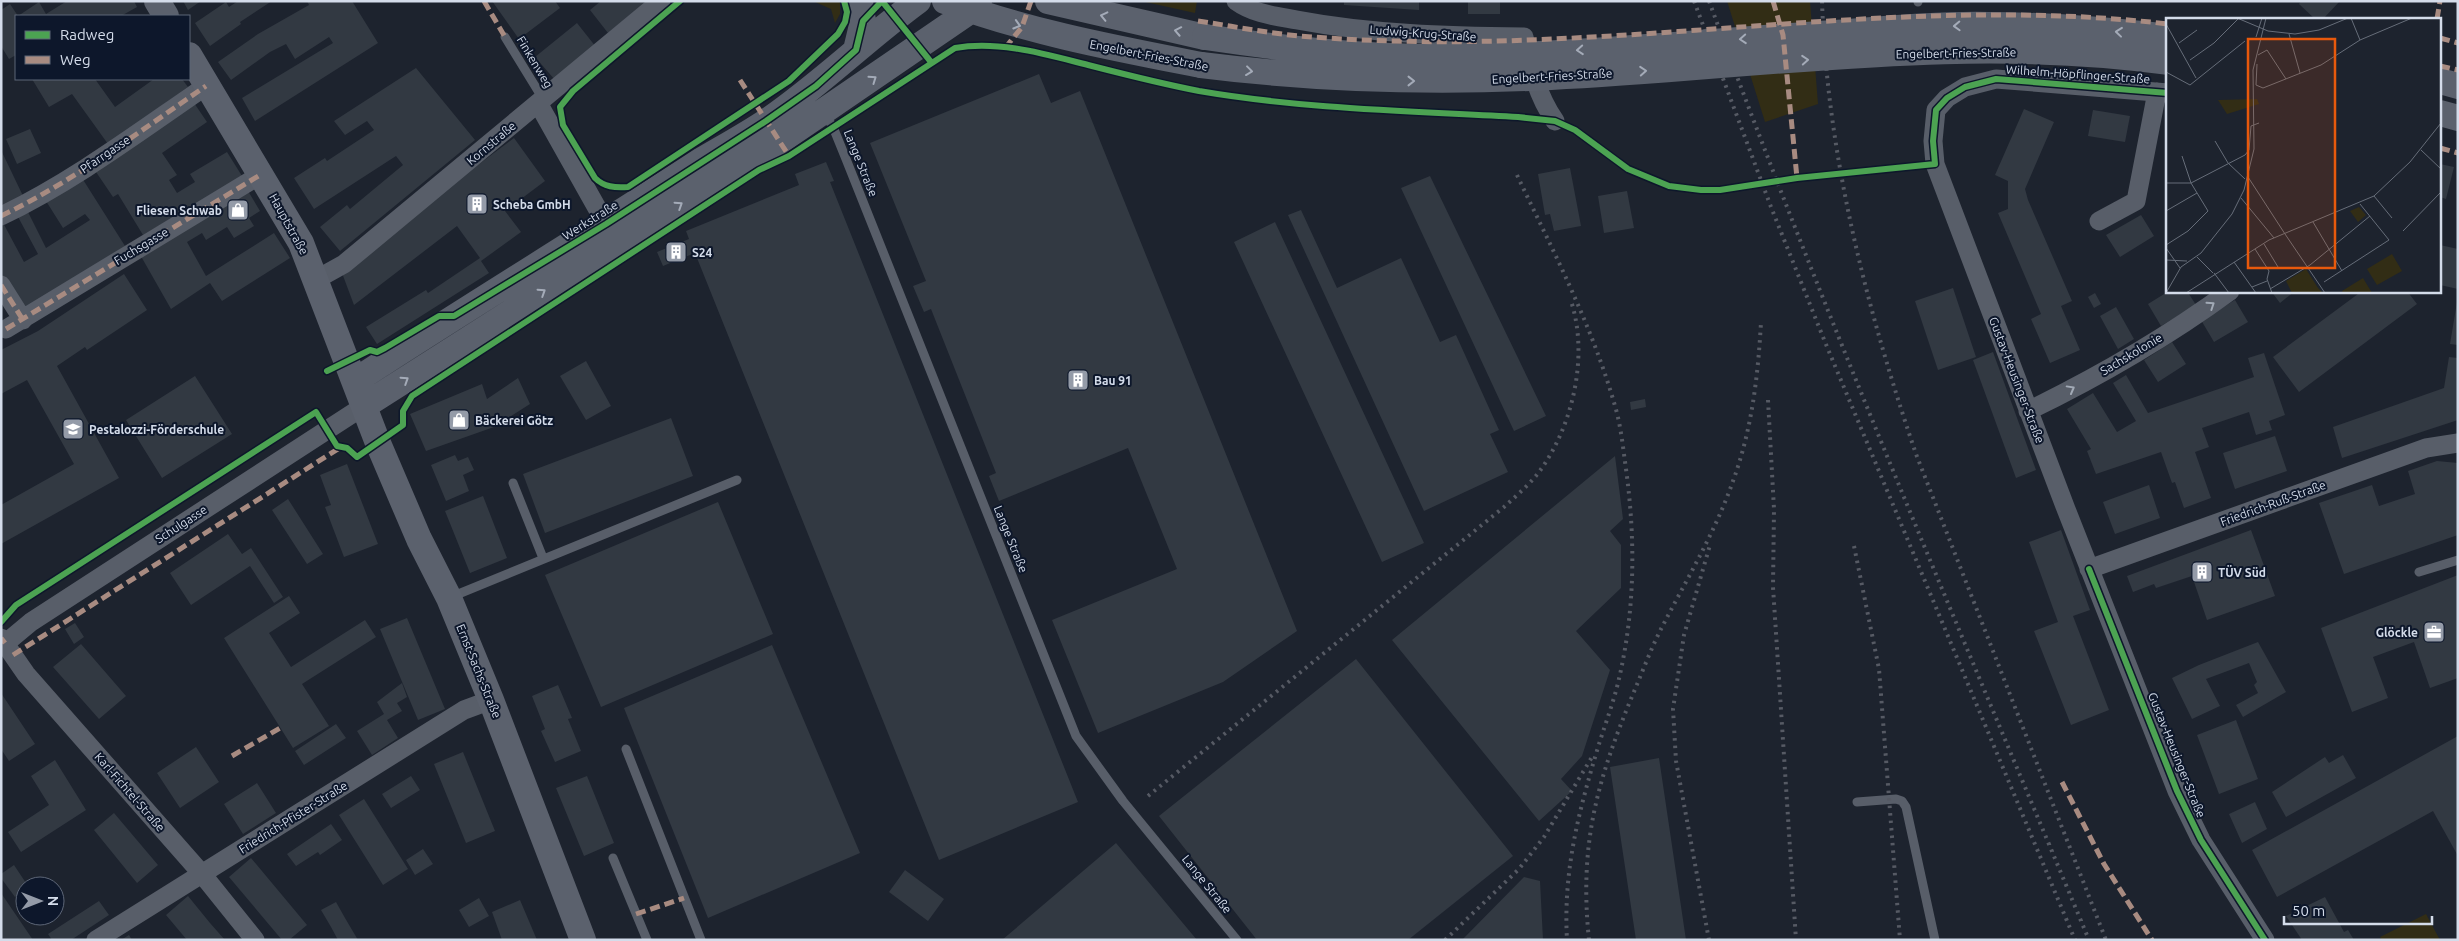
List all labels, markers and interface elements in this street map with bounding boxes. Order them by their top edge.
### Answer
one-way arrow [1100,11,1109,21]
legend [15,15,190,80]
inset map [2166,18,2442,292]
one-way arrow [1012,20,1020,30]
one-way arrow [1953,21,1960,31]
street label: Ludwig-Krug-Straße [1369,23,1477,43]
text: Radweg [60,26,114,43]
one-way arrow [1174,27,1183,37]
one-way arrow [2115,27,2123,38]
one-way arrow [1738,33,1746,44]
street label: Finkenweg [514,34,556,90]
street label: Engelbert-Fries-Straße [1088,37,1210,73]
one-way arrow [1576,45,1584,56]
street label: Engelbert-Fries-Straße [1896,45,2016,61]
text: Weg [60,51,91,68]
one-way arrow [1802,54,1810,65]
street label: Wilhelm-Höpflinger-Straße [2005,62,2151,86]
one-way arrow [1245,65,1253,76]
street label: Engelbert-Fries-Straße [1491,66,1613,86]
one-way arrow [1640,66,1648,77]
one-way arrow [867,76,876,85]
one-way arrow [1407,76,1415,87]
street label: Kornstraße [464,119,518,167]
street label: Lange Straße [842,128,880,198]
street label: Pfarrgasse [78,133,132,175]
street label: Hauptstraße [267,191,311,257]
building icon: Scheba GmbH [465,192,489,216]
shop icon: Fliesen Schwab [226,198,250,222]
place label: Scheba GmbH [493,198,571,211]
street label: Werkstraße [560,198,620,242]
one-way arrow [674,201,683,211]
place label: Fliesen Schwab [136,204,222,217]
street label: Fuchsgasse [112,225,170,267]
building icon: S24 [664,240,688,264]
place label: S24 [692,246,713,259]
one-way arrow [537,289,546,298]
one-way arrow [2205,302,2214,311]
street label: Gustav-Heusinger-Straße [1987,315,2047,445]
street label: Sachskolonie [2098,331,2164,377]
building icon: Bau 91 [1066,368,1090,392]
place label: Bau 91 [1094,374,1132,387]
one-way arrow [400,376,409,386]
one-way arrow [2066,385,2075,395]
shop icon: Bäckerei Götz [447,408,471,432]
place label: Bäckerei Götz [475,414,553,427]
school or university icon: Pestalozzi-Förderschule [61,417,85,441]
place label: Pestalozzi-Förderschule [89,423,224,436]
street label: Friedrich-Ruß-Straße [2219,478,2327,528]
street label: Schulgasse [153,503,209,545]
street label: Lange Straße [992,504,1030,574]
building icon: TÜV Süd [2190,560,2214,584]
place label: TÜV Süd [2218,565,2266,579]
office icon: Glöckle [2422,620,2446,644]
street label: Ernst-Sachs-Straße [454,622,504,720]
place label: Glöckle [2376,626,2418,639]
street label: Gustav-Heusinger-Straße [2146,690,2208,820]
street label: Karl-Fichtel-Straße [92,750,168,834]
street label: Friedrich-Pfister-Straße [236,778,350,856]
street label: Lange Straße [1180,852,1234,916]
north arrow [15,876,65,926]
scale bar [2284,894,2432,926]
text: N [45,896,61,906]
text: 50 m [2292,902,2325,919]

